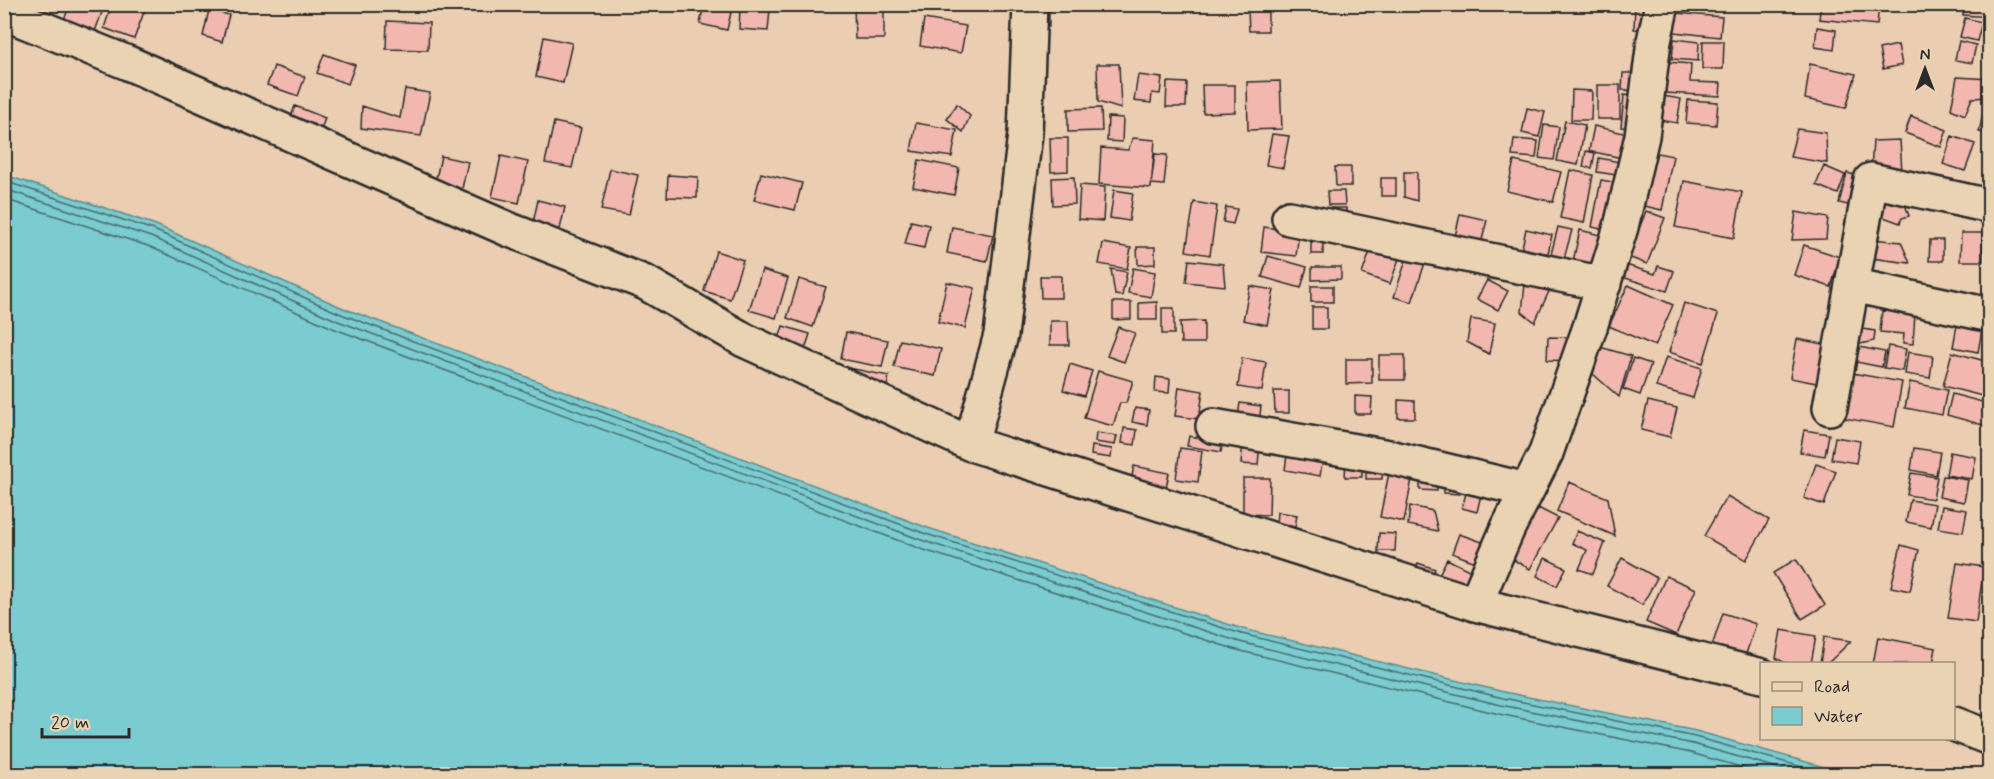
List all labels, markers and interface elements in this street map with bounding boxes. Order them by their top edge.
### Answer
north arrow [1895,39,1955,99]
text: N [1920,45,1930,66]
legend [1760,662,1955,740]
text: Road [1814,675,1850,699]
scale bar [42,701,129,739]
text: Water [1814,705,1863,729]
text: 20 m [51,711,89,735]

